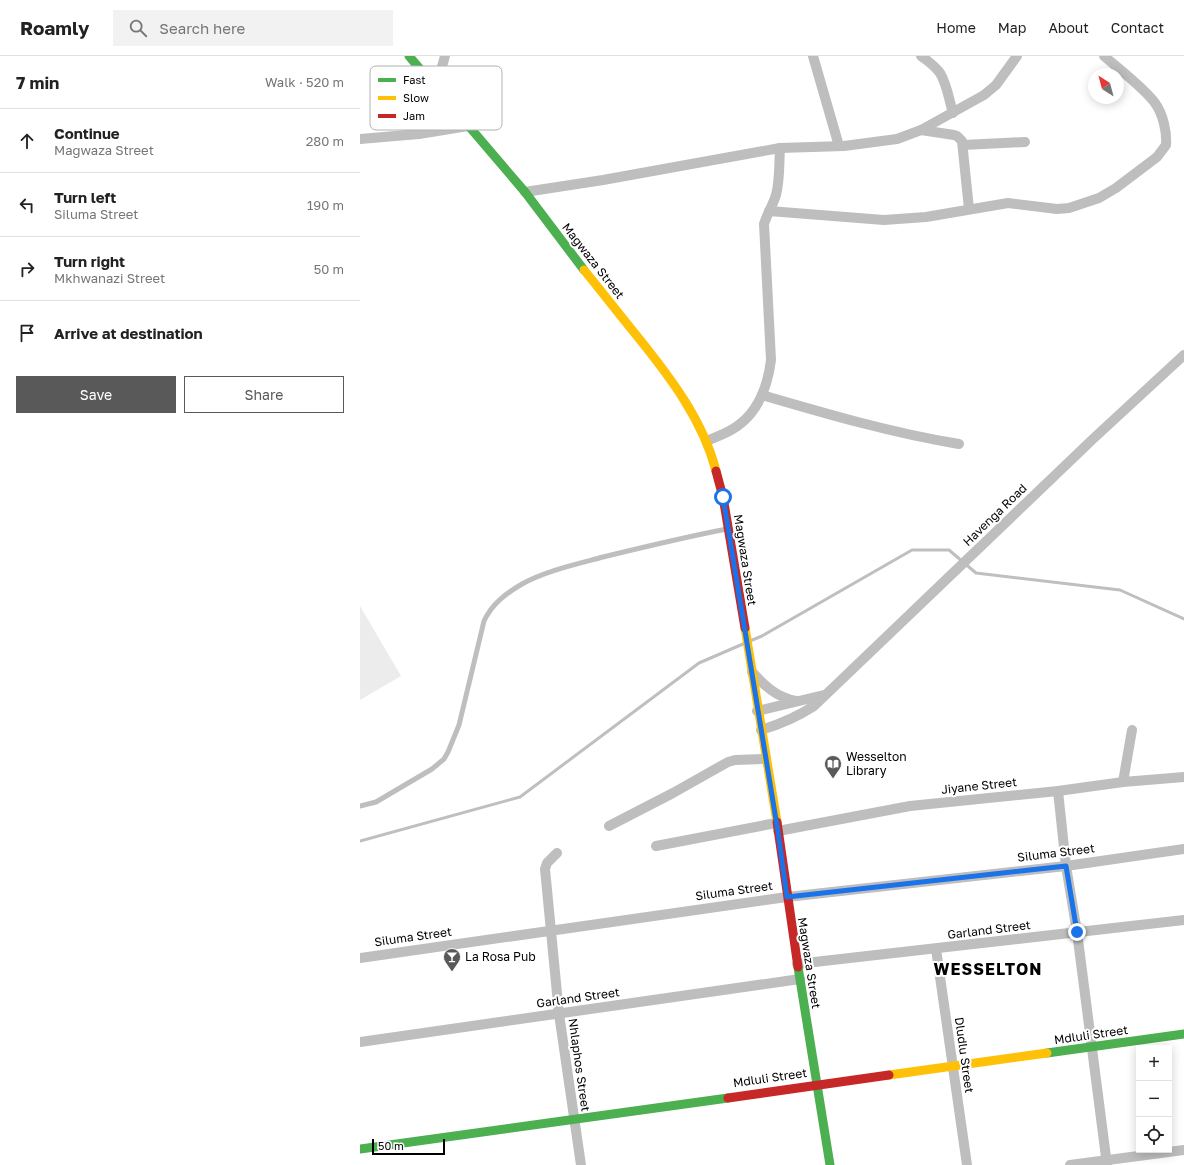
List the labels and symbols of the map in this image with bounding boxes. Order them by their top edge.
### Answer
legend [370,66,502,130]
north arrow [1088,68,1124,104]
text: Fast [403,73,426,86]
text: Slow [403,91,429,104]
text: Jam [403,109,425,122]
street label: Magwaza Street [559,220,628,302]
street label: Havenga Road [960,480,1030,549]
route start [714,488,732,506]
street label: Magwaza Street [731,513,760,607]
place label: Wesselton Library [846,749,907,778]
library icon: Wesselton Library [823,754,843,779]
street label: Jiyane Street [940,774,1018,797]
street label: Siluma Street [1016,840,1096,865]
street label: Siluma Street [694,878,774,903]
street label: Magwaza Street [795,916,824,1010]
street label: Garland Street [946,917,1032,942]
route end [1068,923,1086,941]
street label: Siluma Street [373,924,453,949]
bar icon: La Rosa Pub [442,947,462,972]
place label: La Rosa Pub [465,949,536,964]
district label: WESSELTON [934,959,1042,979]
street label: Garland Street [535,984,621,1011]
street label: Dludlu Street [952,1016,977,1094]
street label: Nhlaphos Street [566,1017,593,1113]
street label: Mdluli Street [1053,1022,1129,1047]
street label: Mdluli Street [732,1065,808,1090]
scale bar [372,1137,445,1156]

